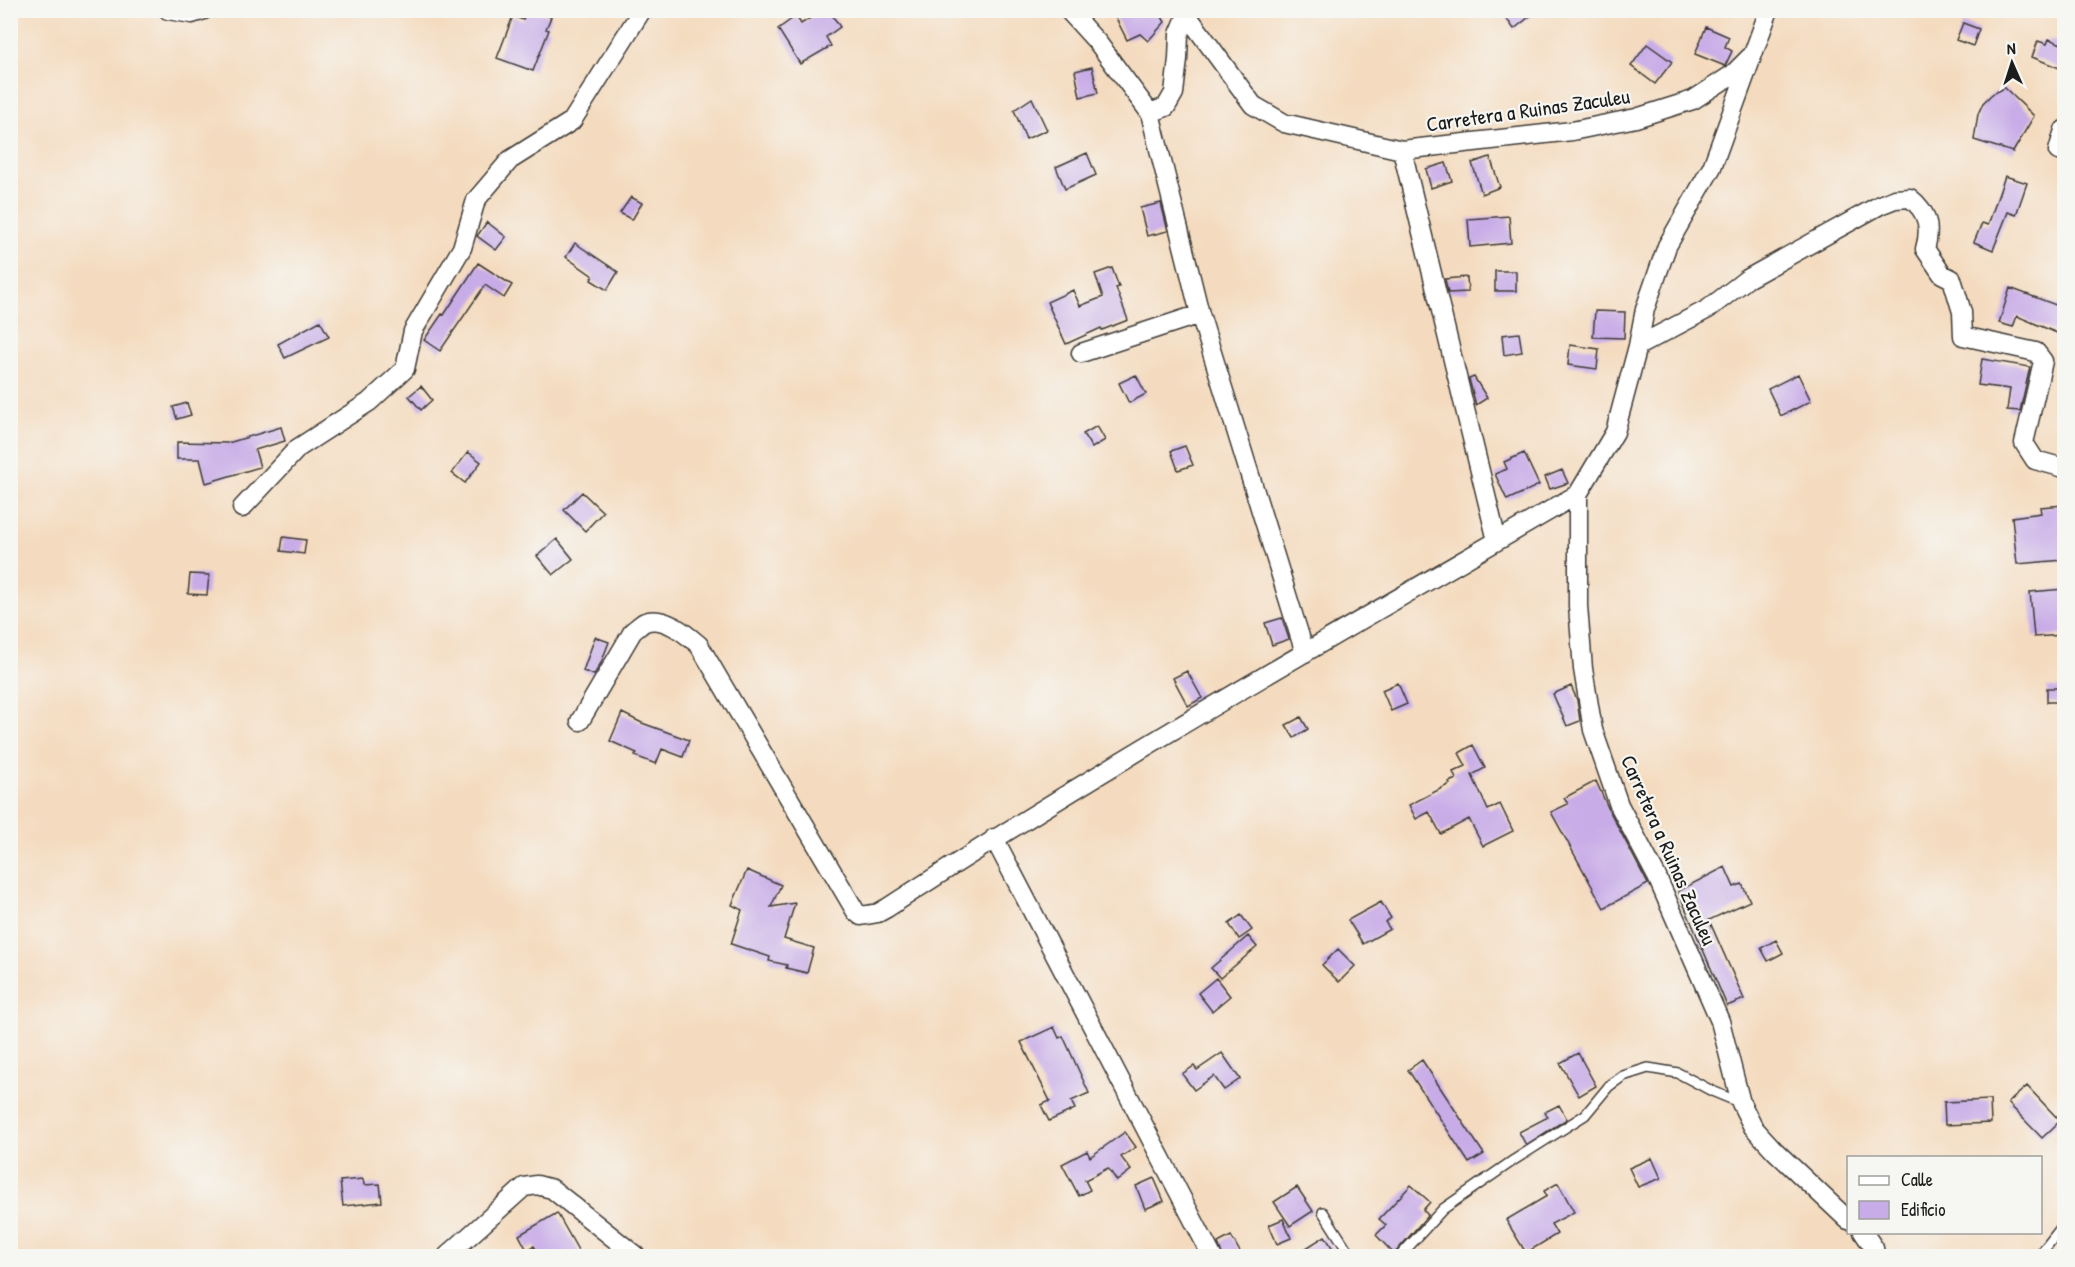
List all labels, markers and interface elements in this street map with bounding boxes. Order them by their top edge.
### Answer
north arrow [1982,33,2042,93]
text: N [2006,37,2017,59]
street label: Carretera a Ruinas Zaculeu [1424,81,1632,139]
street label: Carretera a Ruinas Zaculeu [1614,750,1724,950]
legend [1847,1156,2042,1234]
text: Calle [1901,1167,1933,1192]
text: Edificio [1901,1197,1945,1222]

